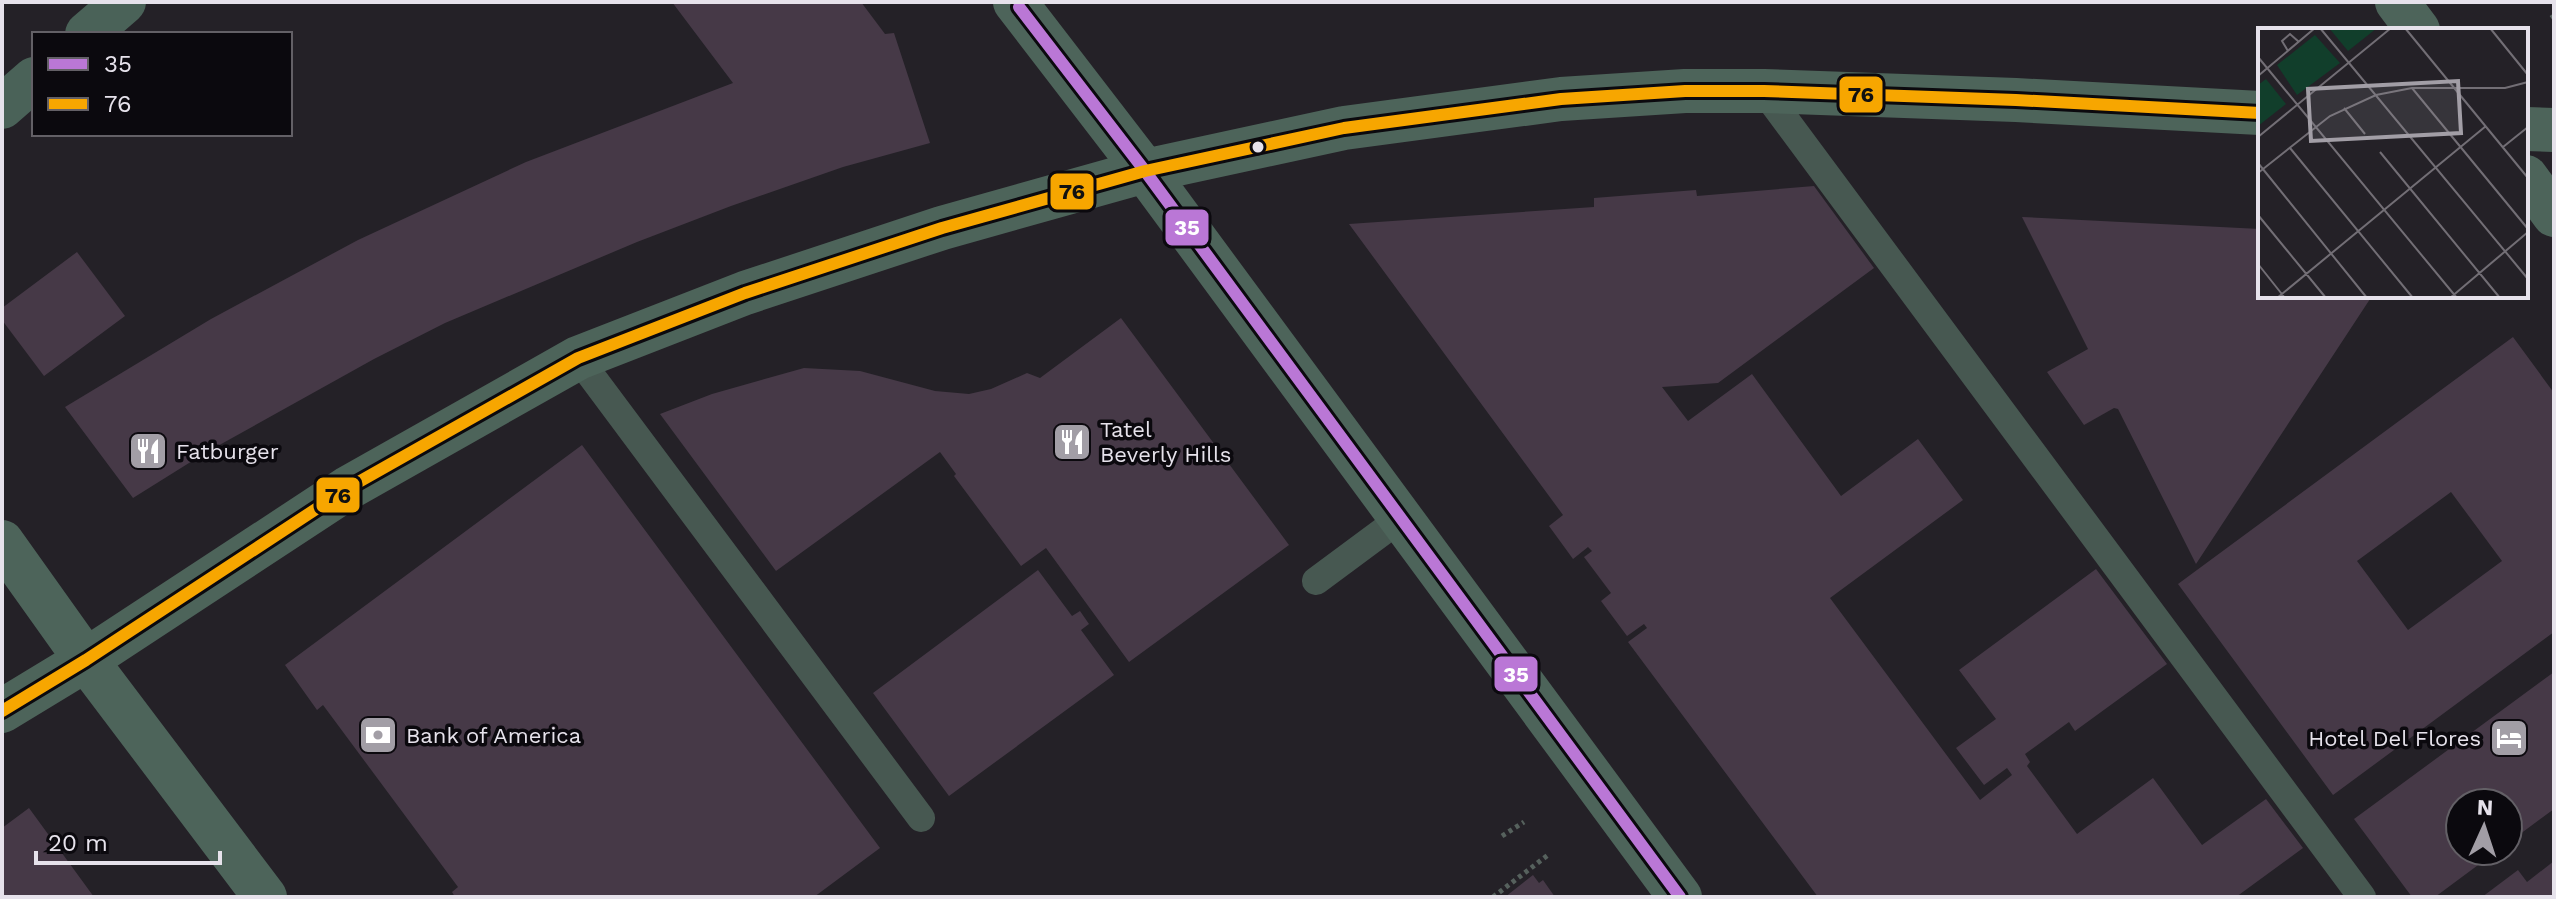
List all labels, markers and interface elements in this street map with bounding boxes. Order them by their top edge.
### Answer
inset map [2258,28,2528,298]
legend [32,32,292,136]
text: 35 [104,50,132,78]
line badge: 76 [1838,75,1884,114]
text: 76 [1848,82,1874,107]
text: 76 [104,90,132,118]
unlabelled marker [1250,139,1266,155]
line badge: 76 [1049,172,1095,211]
text: 76 [1059,179,1085,204]
line badge: 35 [1164,208,1210,247]
text: 35 [1174,215,1200,240]
place label: Tatel Beverly Hills [1100,417,1231,467]
restaurant icon: Tatel Beverly Hills [1051,421,1093,463]
restaurant icon: Fatburger [127,430,169,472]
place label: Fatburger [176,439,279,464]
line badge: 76 [315,476,361,514]
text: 76 [325,483,351,508]
line badge: 35 [1493,655,1539,693]
text: 35 [1503,662,1529,687]
bank icon: Bank of America [357,714,399,756]
hotel icon: Hotel Del Flores [2488,717,2530,759]
place label: Bank of America [406,723,581,748]
place label: Hotel Del Flores [2308,726,2481,751]
north arrow [2444,787,2524,867]
text: N [2476,795,2494,820]
scale bar [36,815,220,865]
text: 20 m [48,829,108,857]

